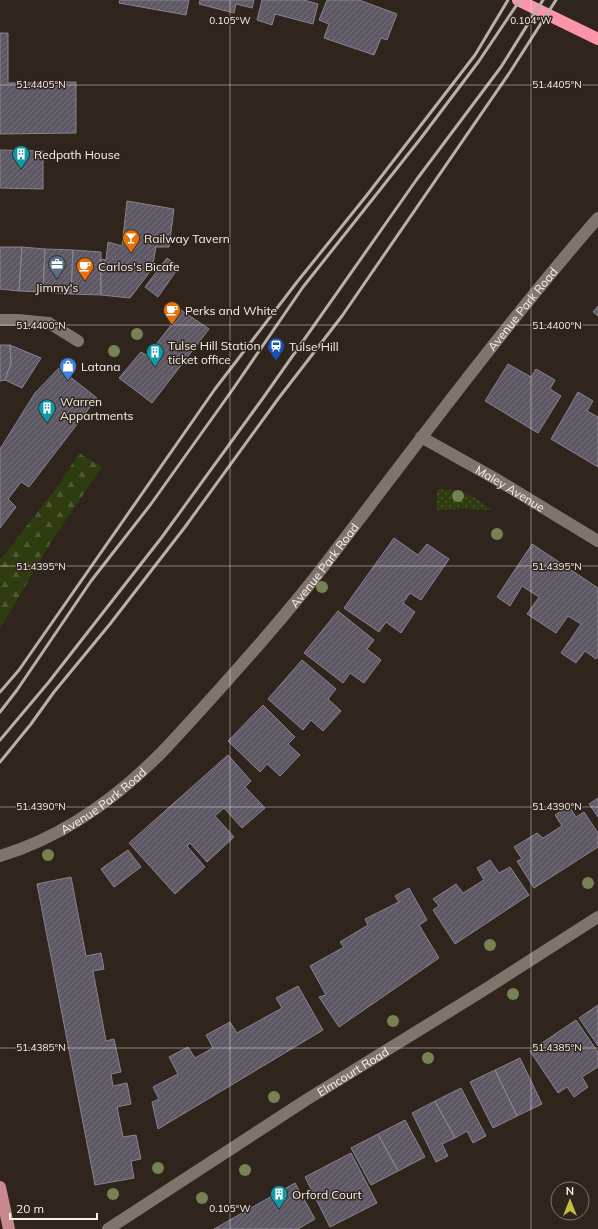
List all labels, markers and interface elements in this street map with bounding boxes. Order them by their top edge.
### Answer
text: 0.105°W [209,14,251,27]
text: 0.104°W [510,14,552,27]
text: 51.4405°N [16,78,66,91]
text: 51.4405°N [532,78,582,91]
building icon: Redpath House [11,144,31,169]
place label: Redpath House [34,147,120,162]
bar icon: Railway Tavern [121,228,141,253]
place label: Railway Tavern [144,231,230,246]
office icon: Jimmy's [47,254,67,279]
cafe icon: Carlos's Bicafe [75,256,95,281]
place label: Carlos's Bicafe [98,259,180,274]
street label: Avenue Park Road [484,264,560,353]
place label: Jimmy's [36,280,78,295]
cafe icon: Perks and White [162,300,182,325]
place label: Perks and White [185,303,277,318]
text: 51.4400°N [16,319,66,332]
text: 51.4400°N [532,319,582,332]
station icon: Tulse Hill [266,336,286,361]
place label: Tulse Hill Station ticket office [168,338,260,367]
place label: Tulse Hill [289,339,339,354]
building icon: Tulse Hill Station ticket office [145,342,165,367]
shop icon: Latana [58,356,78,381]
place label: Latana [81,359,120,374]
place label: Warren Appartments [60,394,134,423]
building icon: Warren Appartments [37,398,57,423]
street label: Maley Avenue [473,462,548,515]
street label: Avenue Park Road [286,520,361,610]
text: 51.4395°N [16,560,66,573]
text: 51.4395°N [532,560,582,573]
street label: Avenue Park Road [58,764,149,837]
text: 51.4390°N [16,800,66,813]
text: 51.4390°N [532,800,582,813]
text: 51.4385°N [16,1041,66,1054]
text: 51.4385°N [532,1041,582,1054]
street label: Elmcourt Road [314,1043,391,1099]
north arrow [550,1181,590,1221]
building icon: Orford Court [269,1184,289,1209]
text: N [566,1184,574,1198]
place label: Orford Court [292,1187,362,1202]
scale bar [10,1195,97,1221]
text: 20 m [16,1201,44,1216]
text: 0.105°W [209,1202,251,1215]

